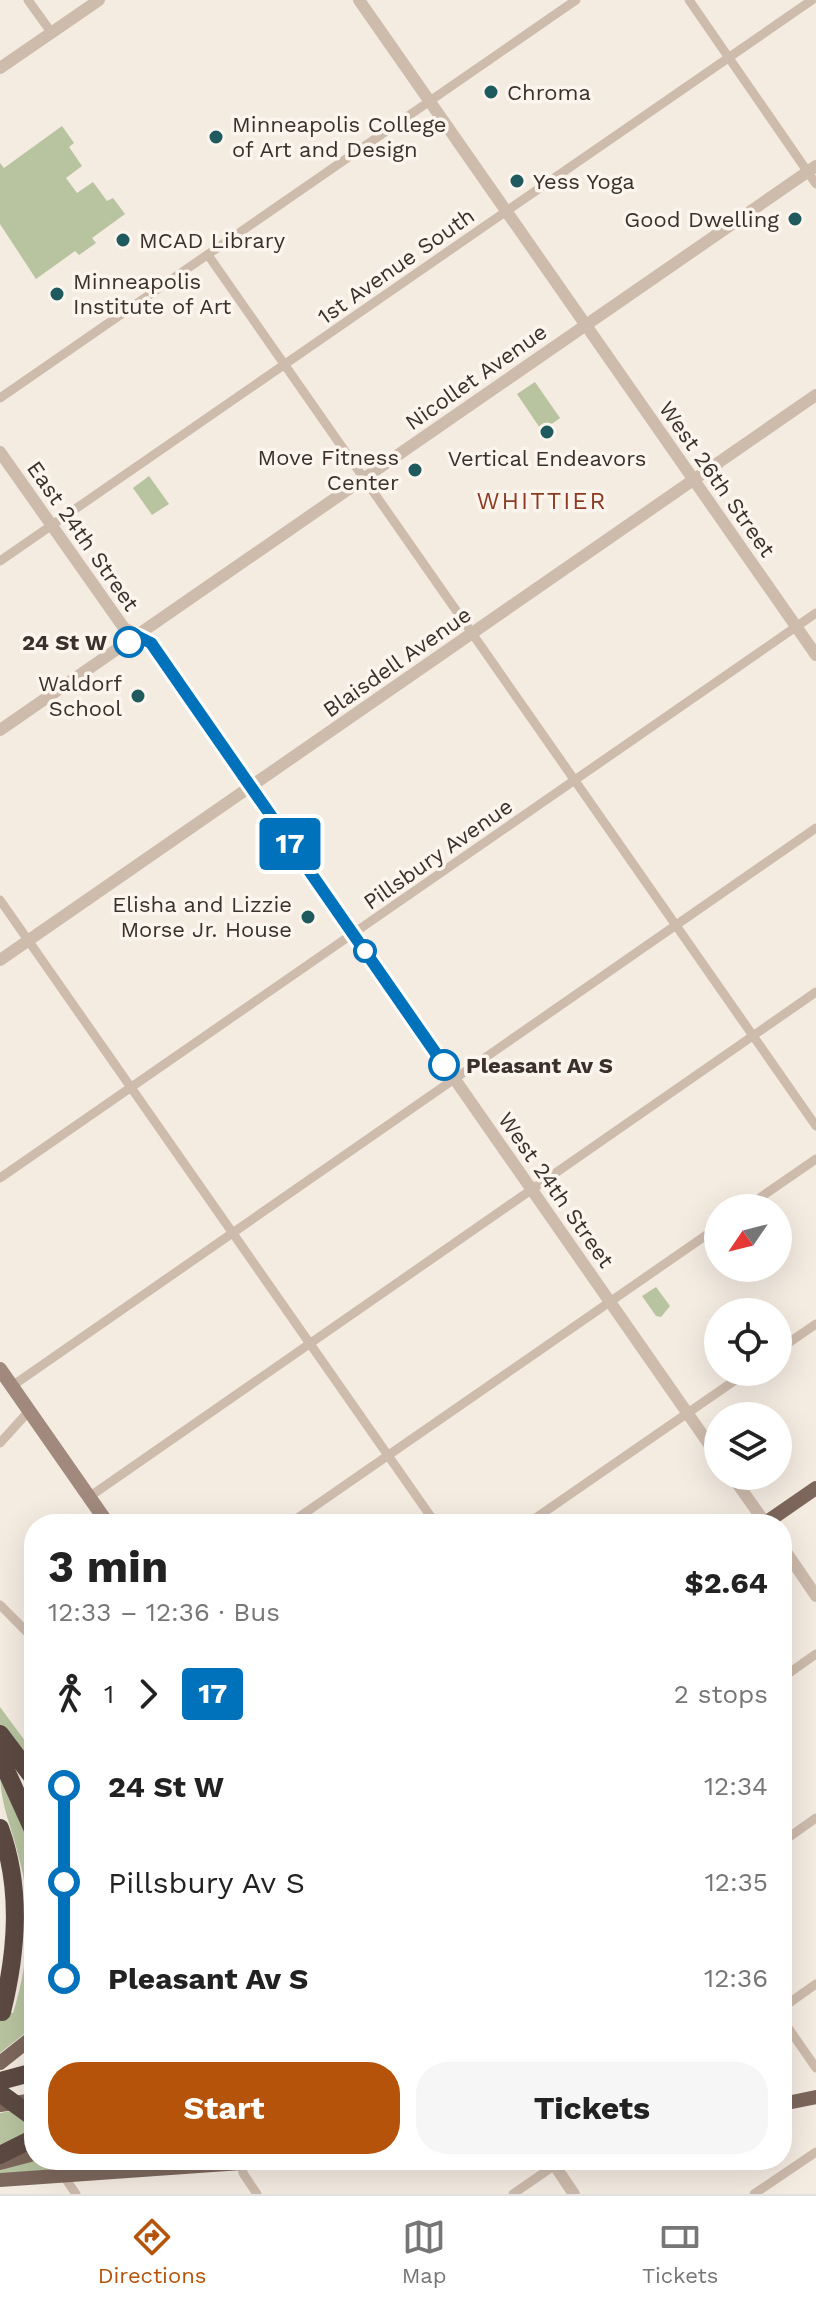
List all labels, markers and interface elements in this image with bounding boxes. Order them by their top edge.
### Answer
place label: Chroma [507,80,591,105]
marker: Chroma [482,83,500,101]
place label: Minneapolis College of Art and Design [232,112,447,162]
marker: Minneapolis College of Art and Design [207,128,225,146]
place label: Yess Yoga [533,169,635,194]
marker: Yess Yoga [508,172,526,190]
street label: 1st Avenue South [313,203,479,329]
place label: Good Dwelling [624,207,779,232]
marker: Good Dwelling [786,210,804,228]
place label: MCAD Library [139,228,286,253]
marker: MCAD Library [114,231,132,249]
place label: Minneapolis Institute of Art [73,269,231,319]
marker: Minneapolis Institute of Art [48,285,66,303]
street label: Nicollet Avenue [400,319,552,435]
street label: West 26th Street [654,396,780,562]
marker: Vertical Endeavors [538,423,556,441]
place label: Move Fitness Center [258,445,399,495]
place label: Vertical Endeavors [448,446,646,471]
street label: East 24th Street [22,456,144,616]
marker: Move Fitness Center [406,461,424,479]
district label: WHITTIER [476,487,608,515]
street label: Blaisdell Avenue [318,602,476,722]
marker: 24 St W [114,627,144,657]
place label: 24 St W [22,630,107,655]
place label: Waldorf School [38,671,122,721]
marker: Waldorf School [129,687,147,705]
street label: Pillsbury Avenue [359,793,517,915]
line badge: 17 [254,818,326,870]
text: 17 [275,827,305,860]
place label: Elisha and Lizzie Morse Jr. House [112,892,292,942]
marker: Elisha and Lizzie Morse Jr. House [299,908,317,926]
unlabelled marker [354,940,376,962]
marker: Pleasant Av S [429,1050,459,1080]
place label: Pleasant Av S [466,1053,613,1078]
street label: West 24th Street [493,1108,619,1272]
north arrow [704,1194,792,1282]
map controls [704,1194,792,1490]
button: locate [704,1298,792,1386]
button: layers [704,1402,792,1490]
text: 3 min [48,1541,168,1593]
text: $2.64 [685,1565,768,1600]
text: 12:33 – 12:36 · Bus [48,1597,280,1627]
icon: walk [48,1672,92,1716]
icon: forward [126,1672,170,1716]
text: 17 [198,1677,227,1710]
text: 1 [104,1679,114,1709]
text: 2 stops [674,1679,768,1709]
text: 24 St W [108,1769,224,1804]
text: 12:34 [704,1771,768,1801]
text: Pillsbury Av S [108,1865,305,1900]
text: 12:35 [705,1867,768,1897]
text: Pleasant Av S [108,1961,308,1996]
text: 12:36 [704,1963,768,1993]
button: Start [48,2062,400,2154]
button: Tickets [416,2062,768,2154]
tab: Directions [98,2215,206,2288]
tab: Map [402,2215,447,2288]
tab: Tickets [642,2215,718,2288]

